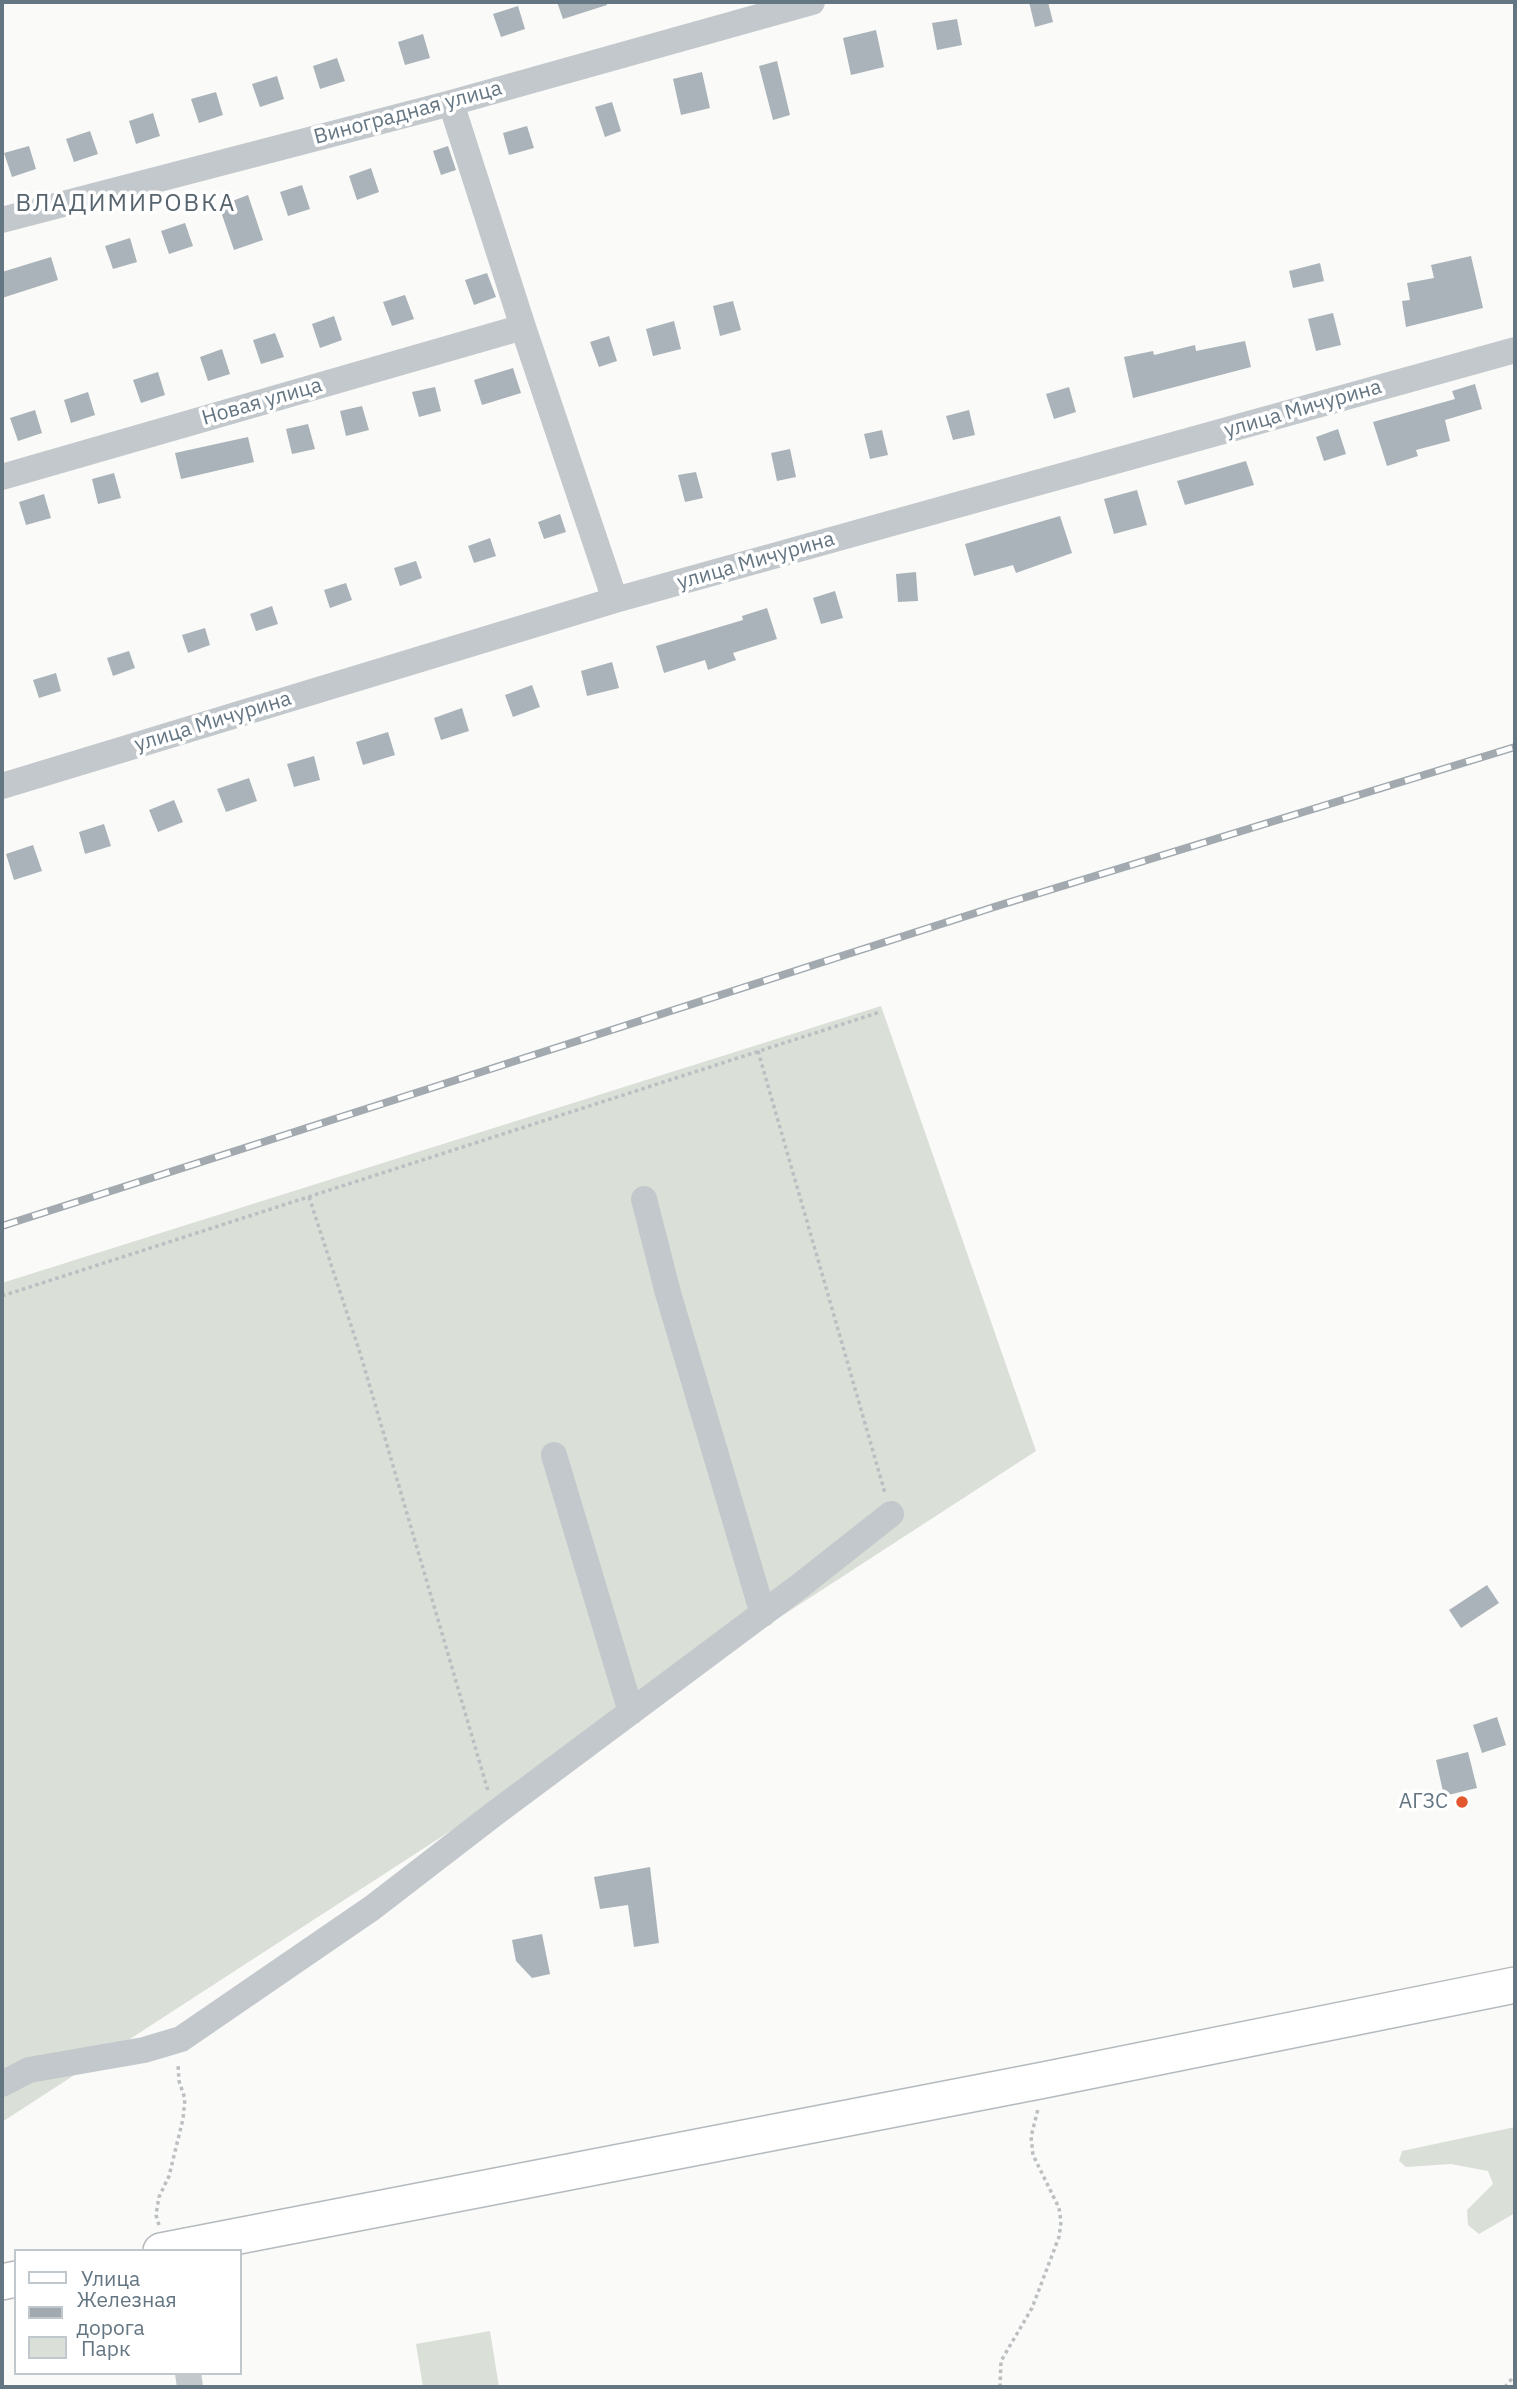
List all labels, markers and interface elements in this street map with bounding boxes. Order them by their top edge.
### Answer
street label: Виноградная улица [311,76,505,150]
district label: ВЛАДИМИРОВКА [17,190,235,218]
street label: Новая улица [199,373,325,431]
street label: улица Мичурина [1221,375,1385,443]
street label: улица Мичурина [674,527,838,595]
street label: улица Мичурина [132,686,294,758]
place label: АГЗС [1399,1789,1448,1815]
marker: АГЗС [1454,1794,1470,1810]
legend [14,2249,242,2375]
text: Улица [81,2264,140,2292]
text: Железная дорога [77,2285,177,2341]
text: Парк [81,2334,131,2362]

